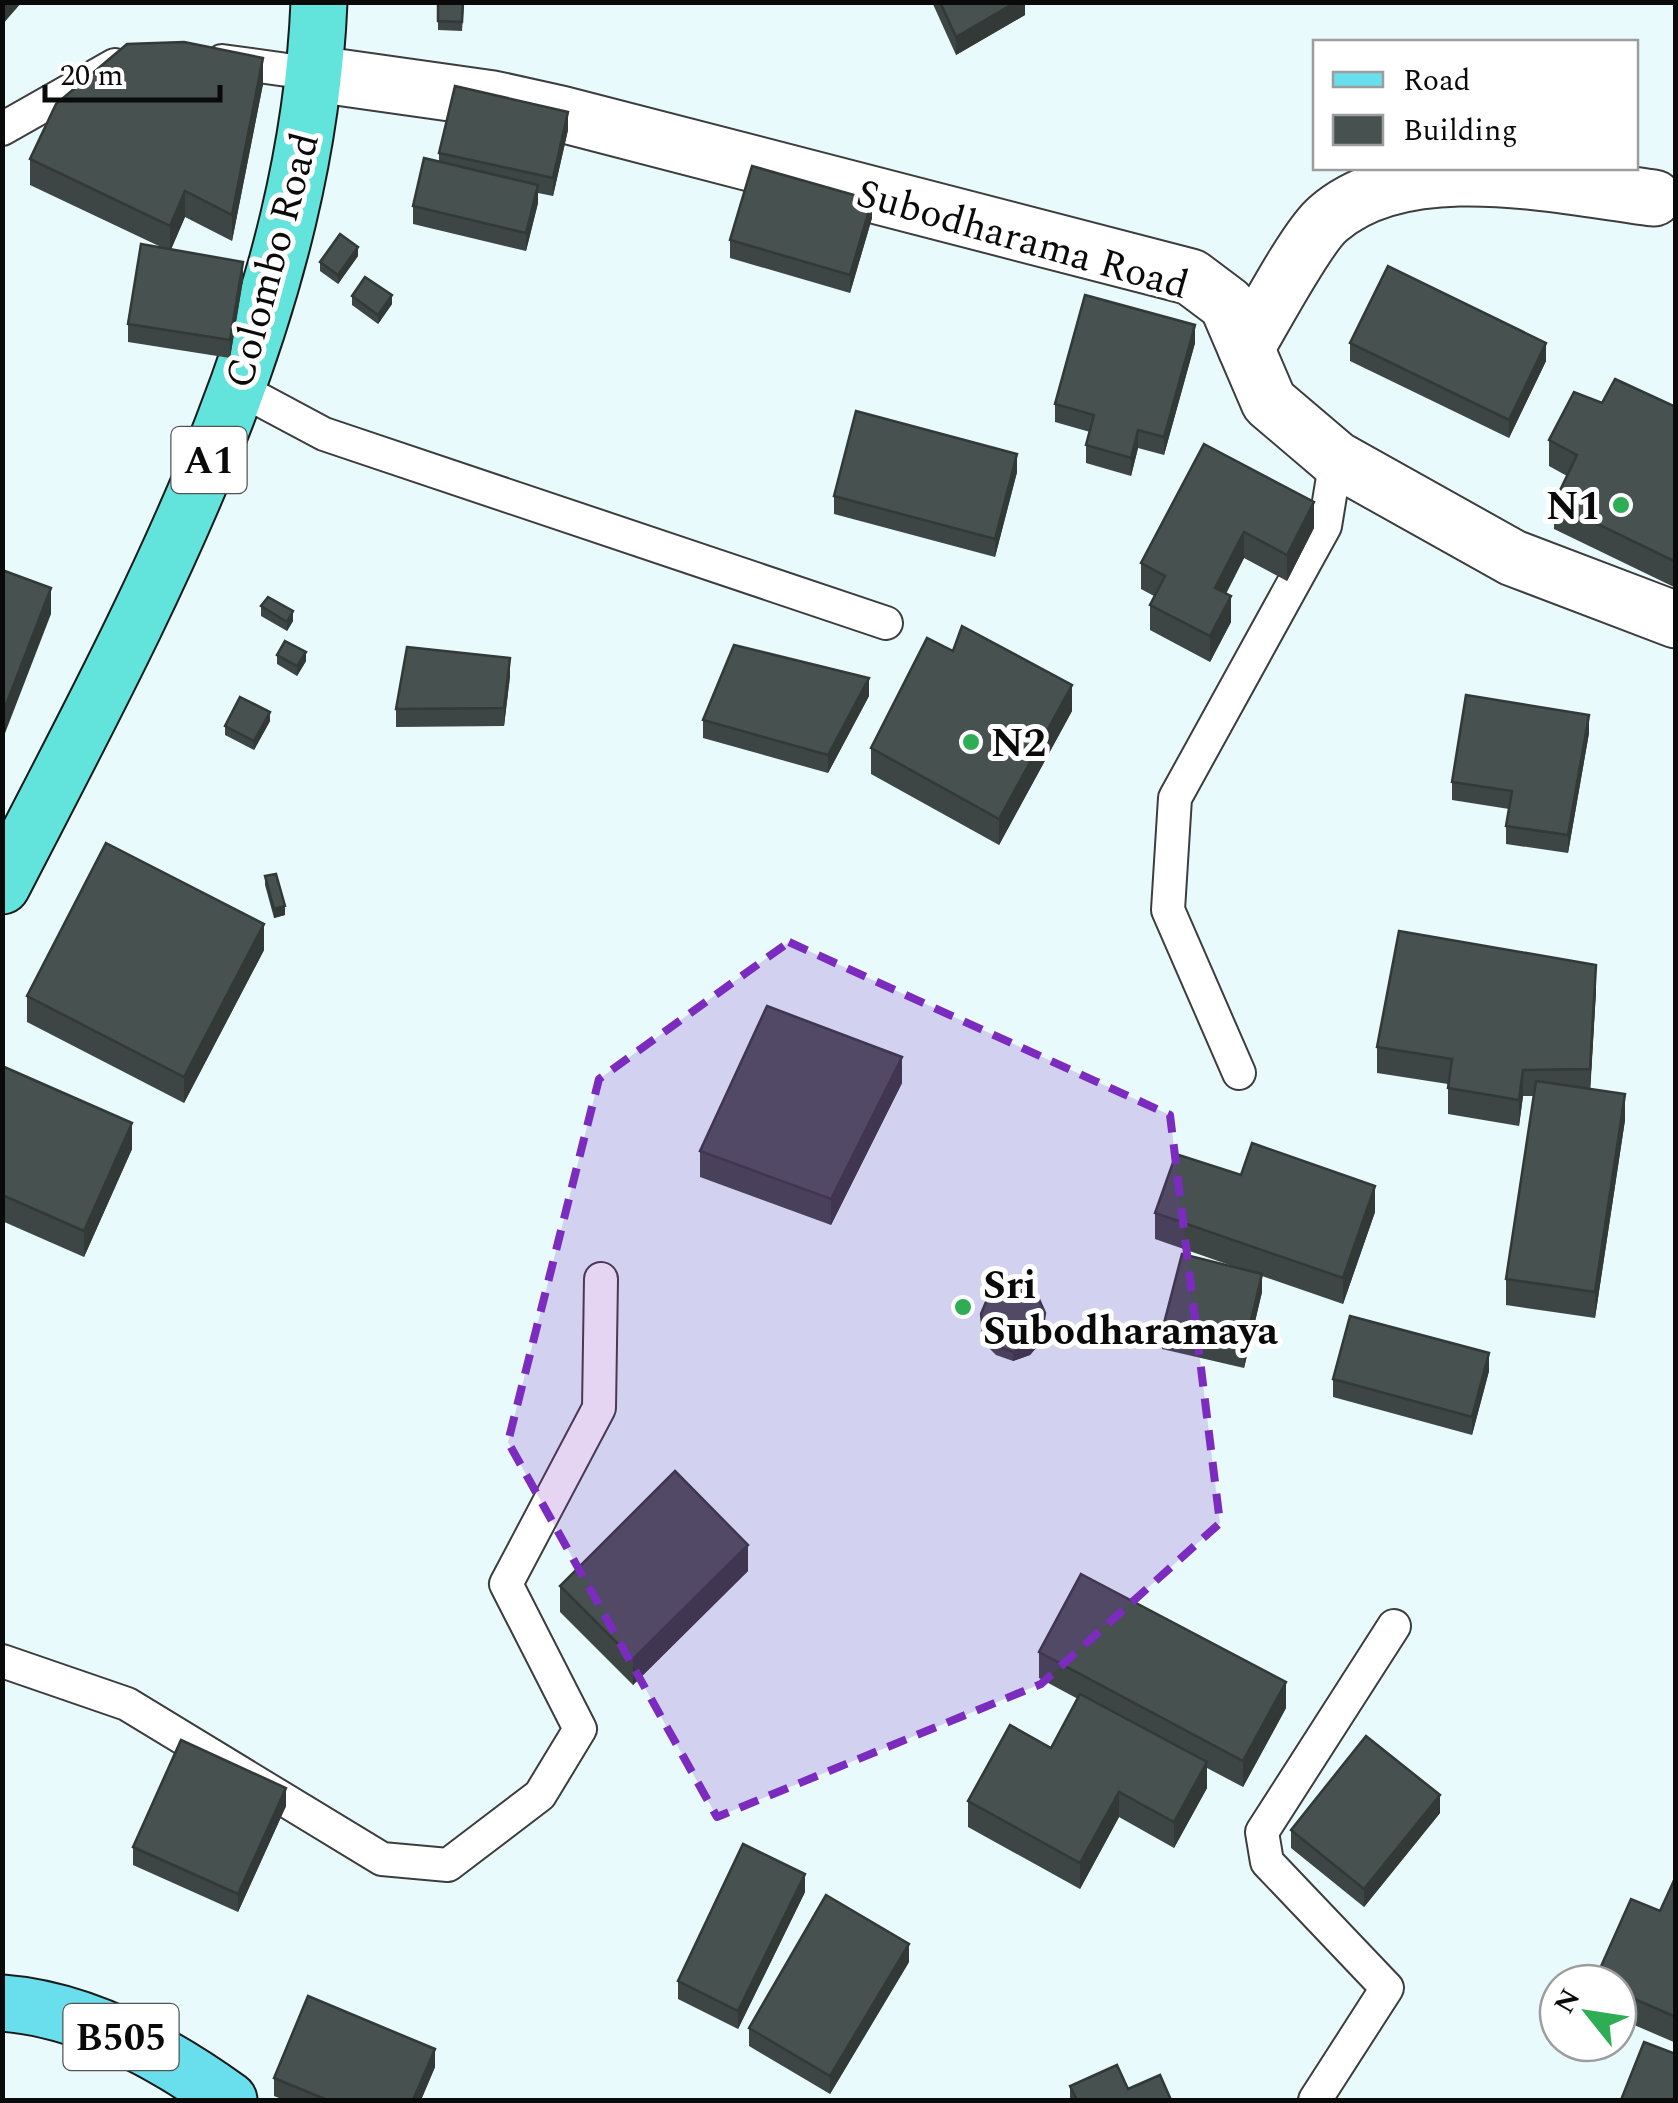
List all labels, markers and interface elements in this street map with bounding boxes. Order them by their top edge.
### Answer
scale bar [45,40,220,102]
legend [1313,40,1638,170]
text: 20 m [60,53,123,99]
text: Road [1403,58,1471,104]
text: Building [1403,108,1518,154]
street label: Colombo Road [210,126,337,395]
street label: Subodharama Road [849,164,1195,317]
road number: A1 [172,427,246,493]
place label: N1 [1546,477,1601,538]
marker: N1 [1610,494,1632,516]
place label: N2 [991,714,1046,775]
marker: N2 [960,731,982,753]
place label: Sri Subodharamaya [983,1256,1279,1363]
marker: Sri Subodharamaya [952,1296,974,1318]
north arrow [1538,1963,1638,2063]
text: N [1543,1981,1592,2022]
road number: B505 [64,2004,178,2070]

